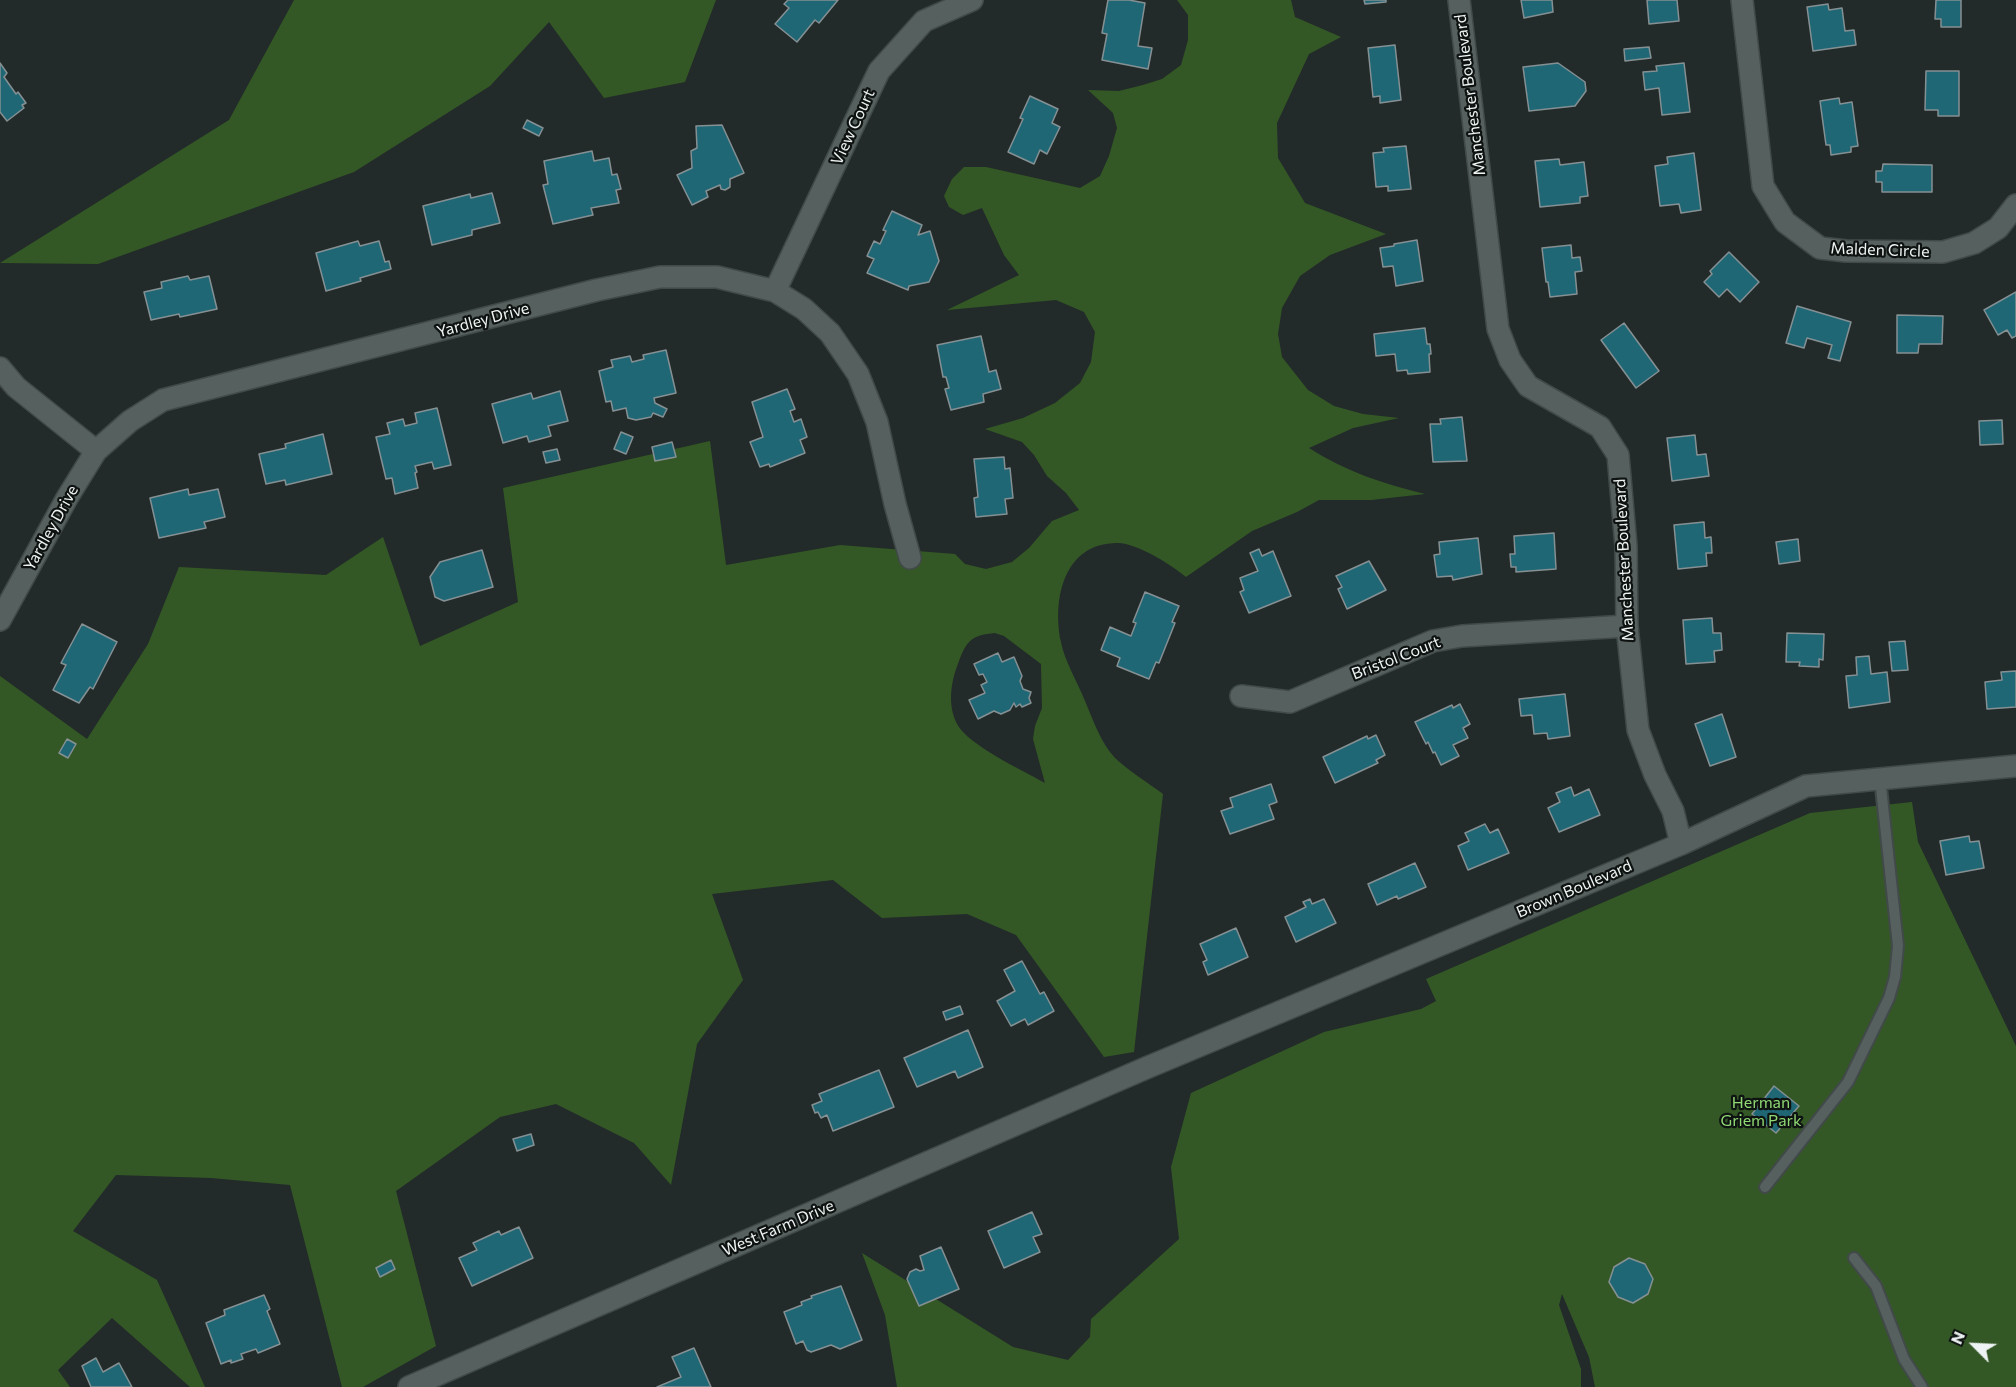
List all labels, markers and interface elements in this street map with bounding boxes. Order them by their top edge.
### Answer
street label: Manchester Boulevard [1451,13,1489,177]
street label: View Court [827,86,879,168]
street label: Malden Circle [1830,239,1930,261]
street label: Yardley Drive [435,298,531,342]
street label: Manchester Boulevard [1610,478,1638,642]
street label: Yardley Drive [20,482,82,574]
street label: Bristol Court [1349,632,1443,684]
street label: Brown Boulevard [1513,856,1635,922]
park label: Herman Griem Park [1720,1093,1802,1131]
street label: West Farm Drive [719,1196,837,1260]
north arrow [1944,1315,2004,1375]
text: N [1946,1328,1968,1347]

